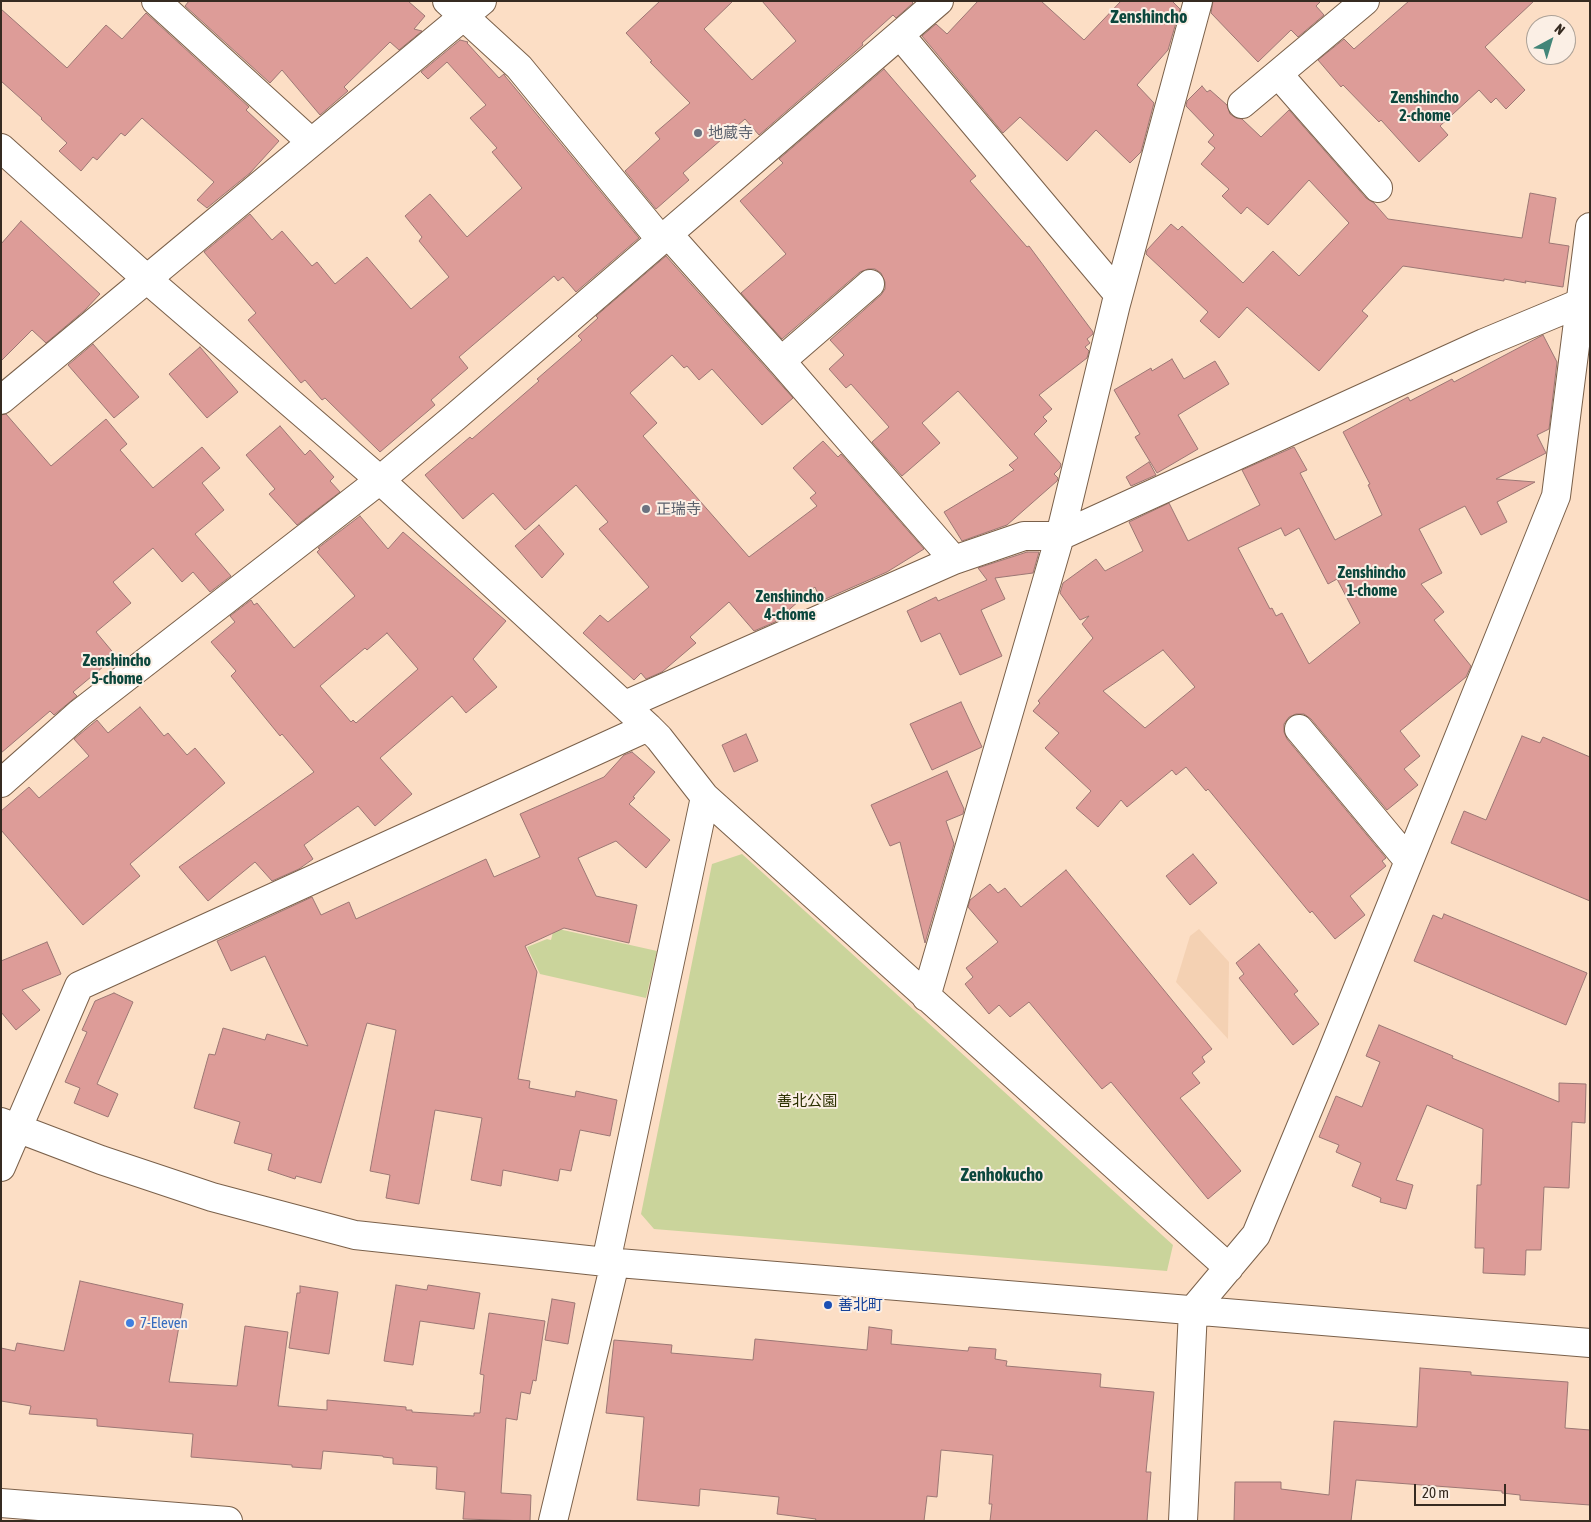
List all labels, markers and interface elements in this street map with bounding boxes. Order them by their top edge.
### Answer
district label: Zenshincho [1111,6,1187,28]
north arrow [1526,15,1576,65]
text: N [1552,20,1568,38]
district label: Zenshincho 2-chome [1391,88,1459,126]
place label: 地蔵寺 [708,124,753,142]
marker: 地蔵寺 [692,127,704,139]
place label: 正瑞寺 [656,500,701,518]
marker: 正瑞寺 [640,503,652,515]
district label: Zenshincho 1-chome [1338,563,1406,601]
district label: Zenshincho 4-chome [756,587,824,625]
district label: Zenshincho 5-chome [83,651,151,689]
park label: 善北公園 [777,1092,837,1110]
district label: Zenhokucho [961,1164,1043,1186]
place label: 善北町 [838,1296,883,1314]
marker: 善北町 [822,1299,834,1311]
place label: 7-Eleven [140,1314,188,1332]
marker: 7-Eleven [124,1317,136,1329]
scale bar [1416,1474,1508,1506]
text: 20 m [1422,1484,1449,1501]

